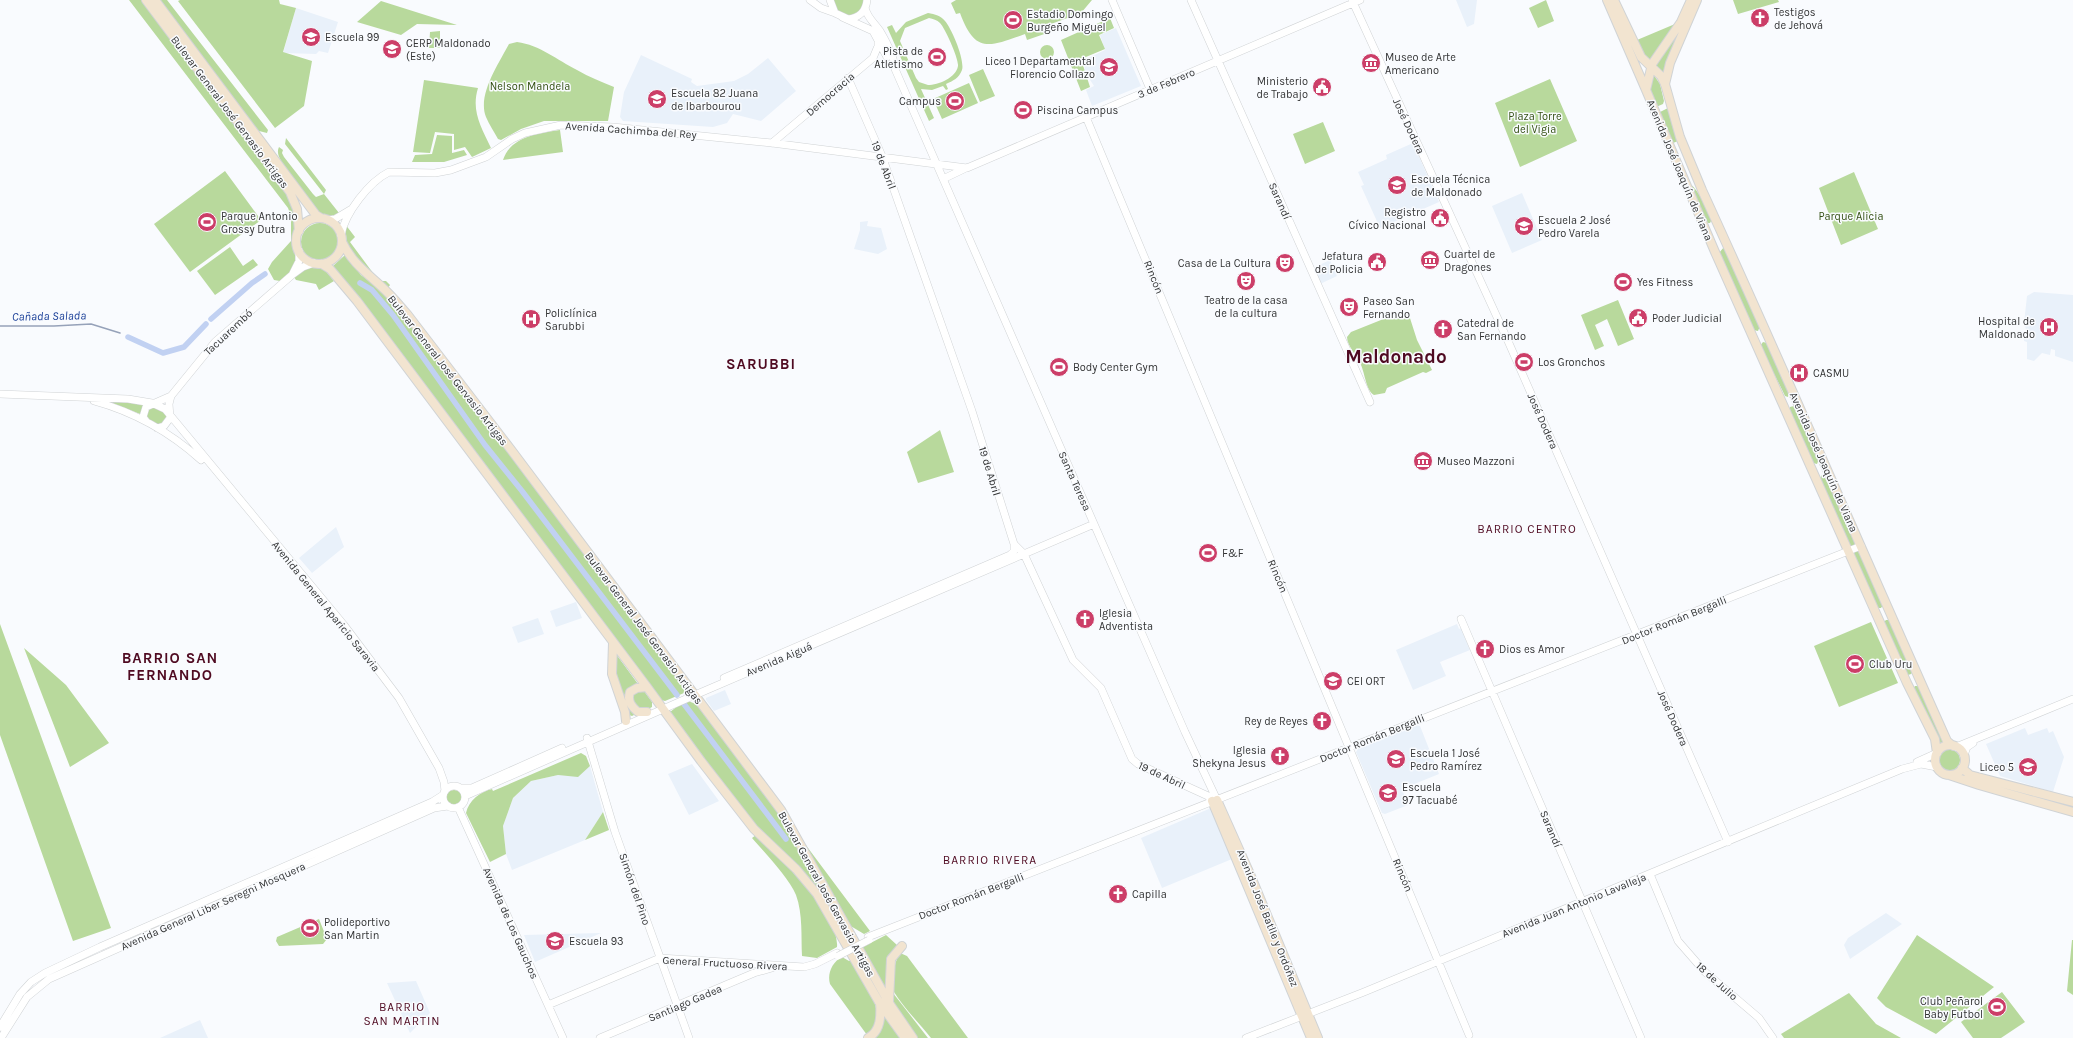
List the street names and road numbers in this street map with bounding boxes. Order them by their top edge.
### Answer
street label: Bulevar General José Gervasio Artigas [168,34,291,191]
street label: 3 de Febrero [1136,66,1197,101]
street label: Democracia [803,70,857,119]
street label: José Dodera [1390,96,1427,156]
street label: Avenida José Joaquín de Viana [1644,98,1715,243]
street label: Avenida Cachimba del Rey [565,119,697,142]
street label: 19 de Abril [868,139,899,191]
street label: Sarandí [1266,181,1294,222]
street label: Rincón [1141,259,1166,296]
street label: Bulevar General José Gervasio Artigas [385,292,511,448]
street label: Tacuarembó [201,307,255,358]
street label: Avenida José Joaquín de Viana [1787,390,1860,534]
street label: José Dodera [1524,391,1561,451]
street label: 19 de Abril [976,445,1003,497]
street label: Santa Teresa [1056,449,1093,513]
street label: Avenida General Aparicio Saravia [269,538,382,674]
street label: Bulevar General José Gervasio Artigas [582,550,705,707]
street label: Rincón [1265,558,1290,595]
street label: Doctor Román Bergalli [1620,593,1729,647]
street label: Avenida Aiguá [744,640,814,679]
street label: José Dodera [1654,688,1691,748]
street label: Doctor Román Bergalli [1318,711,1427,765]
street label: 19 de Abril [1136,759,1187,792]
street label: Bulevar General José Gervasio Artigas [775,809,878,980]
street label: Sarandí [1537,809,1564,850]
street label: Avenida José Batlle y Ordóñez [1234,848,1301,989]
street label: Simón del Pino [616,851,653,927]
street label: Rincón [1390,857,1415,894]
street label: Avenida General Liber Seregni Mosquera [119,860,308,953]
street label: Avenida de Los Gauchos [480,865,541,981]
street label: Doctor Román Bergalli [917,870,1026,923]
street label: Avenida Juan Antonio Lavalleja [1500,870,1648,940]
street label: General Fructuoso Rivera [662,954,788,973]
street label: 18 de Julio [1693,959,1740,1003]
street label: Santiago Gadea [646,982,724,1025]

